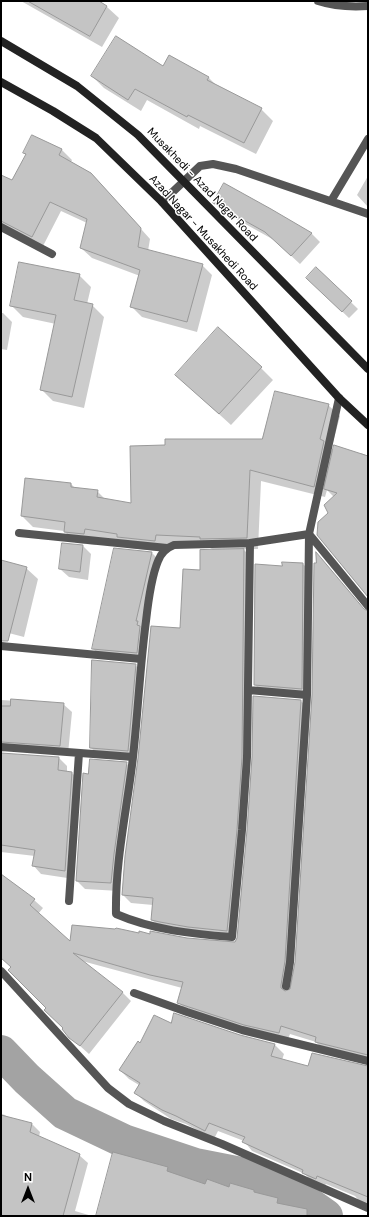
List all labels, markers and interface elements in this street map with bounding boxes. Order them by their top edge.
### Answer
street label: Musakhedi - Azad Nagar Road [144,125,260,245]
street label: Azad Nagar - Musakhedi Road [146,173,260,293]
north arrow [8,1169,48,1209]
text: N [24,1170,32,1184]

